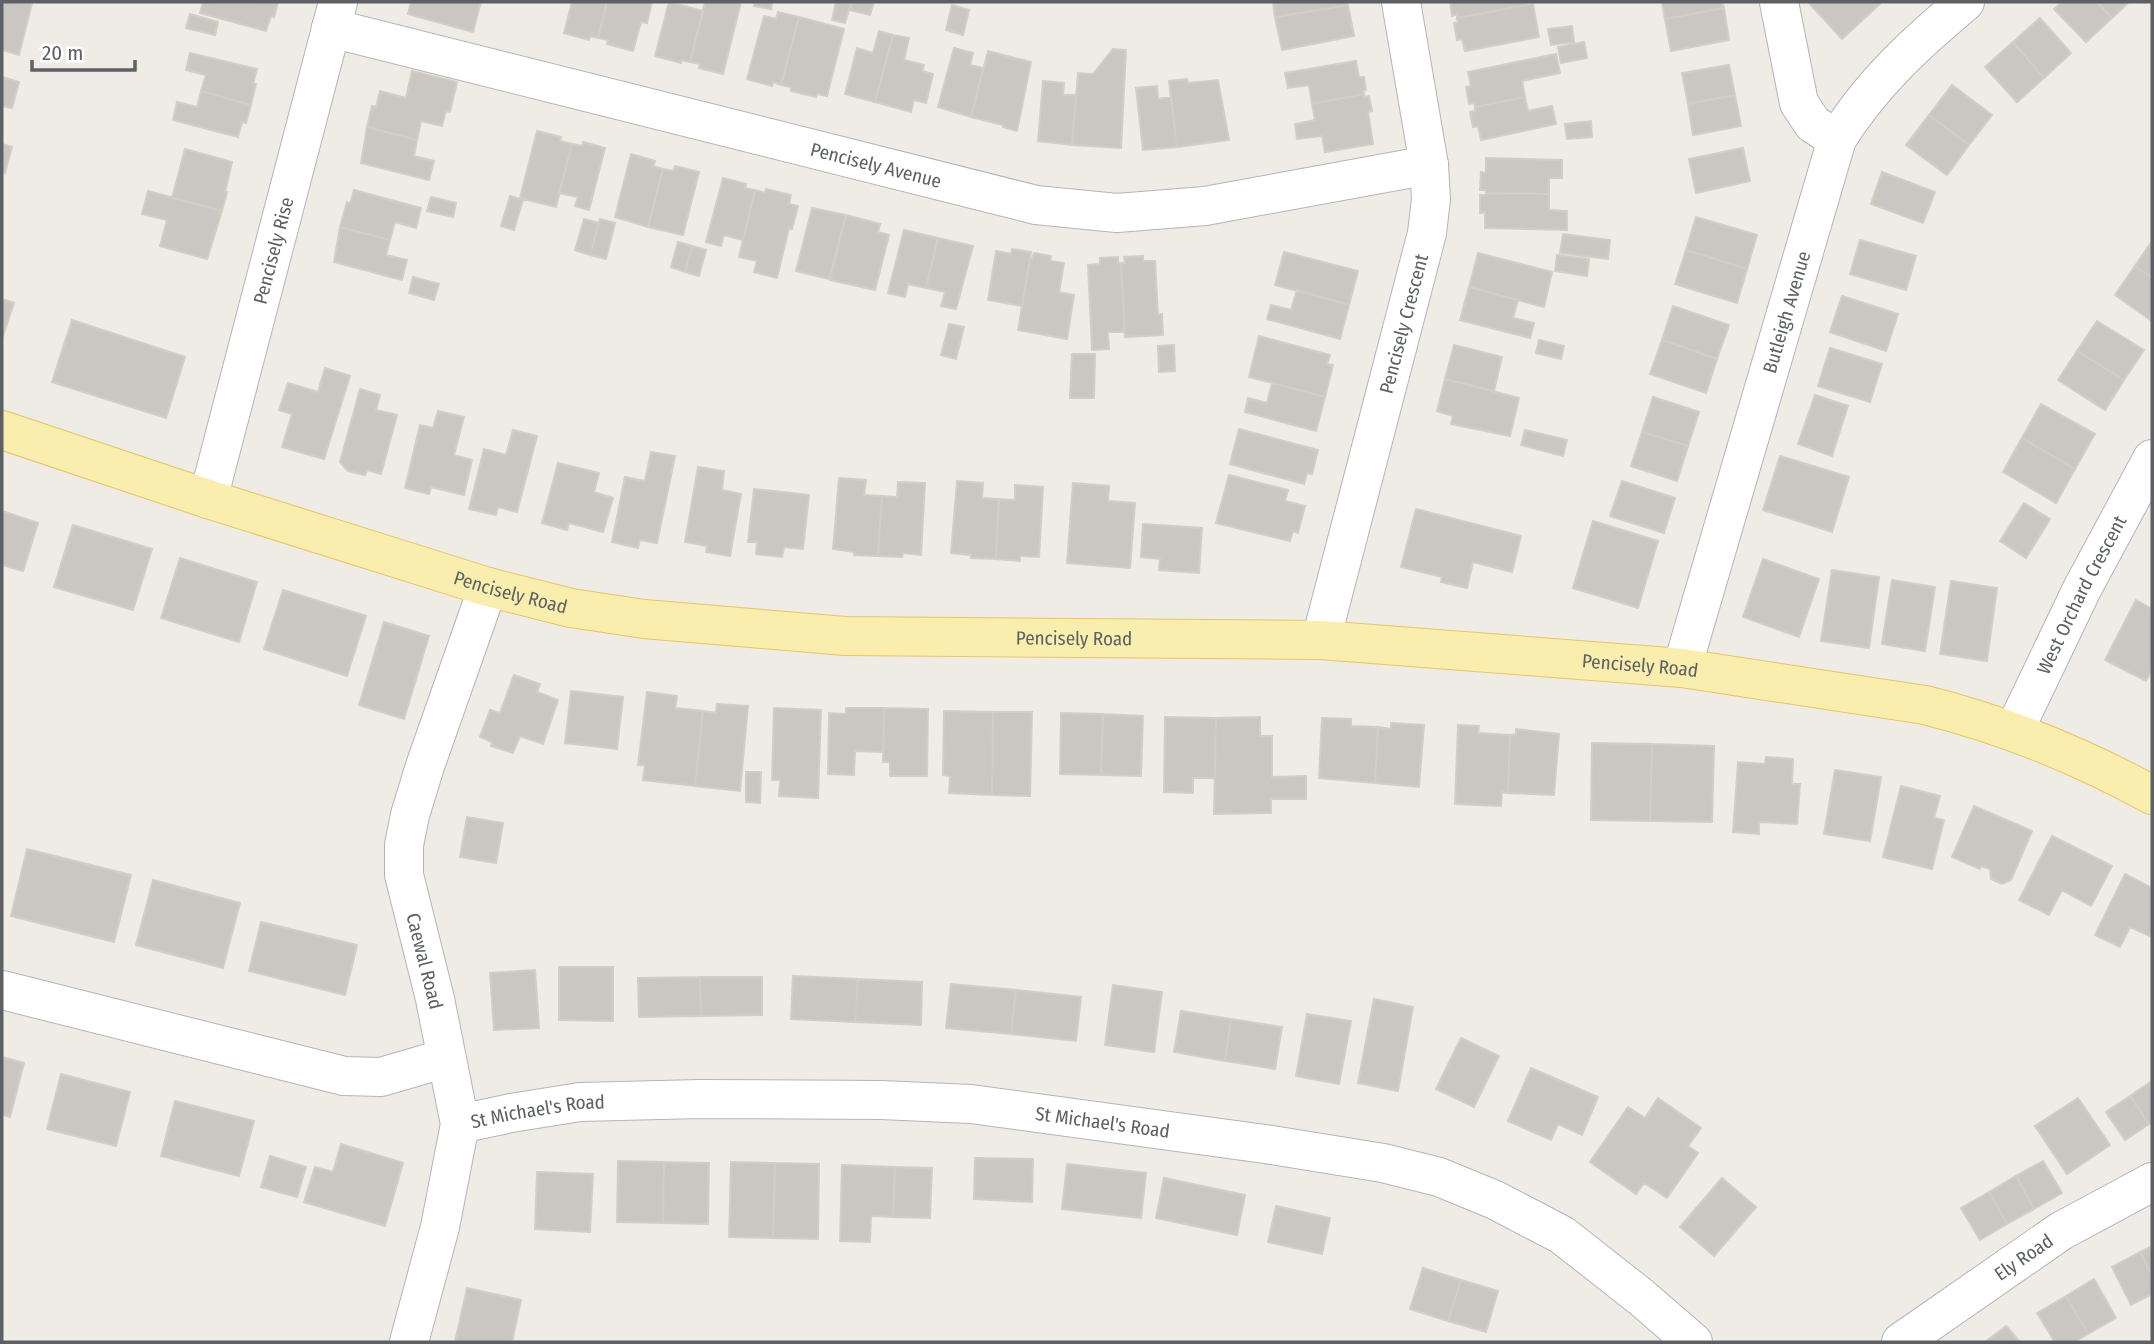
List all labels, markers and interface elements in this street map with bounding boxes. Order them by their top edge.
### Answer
scale bar [32,28,135,72]
text: 20 m [42,40,83,66]
street label: Pencisely Avenue [808,138,944,193]
street label: Pencisely Rise [249,195,299,306]
street label: Butleigh Avenue [1758,248,1816,376]
street label: Pencisely Crescent [1375,251,1433,396]
street label: West Orchard Crescent [2032,511,2132,678]
street label: Pencisely Road [451,566,570,619]
street label: Pencisely Road [1016,626,1132,650]
street label: Pencisely Road [1581,649,1700,682]
street label: Caewal Road [401,911,448,1012]
street label: St Michael's Road [469,1090,605,1133]
street label: St Michael's Road [1034,1102,1171,1143]
street label: Ely Road [1990,1229,2057,1286]

